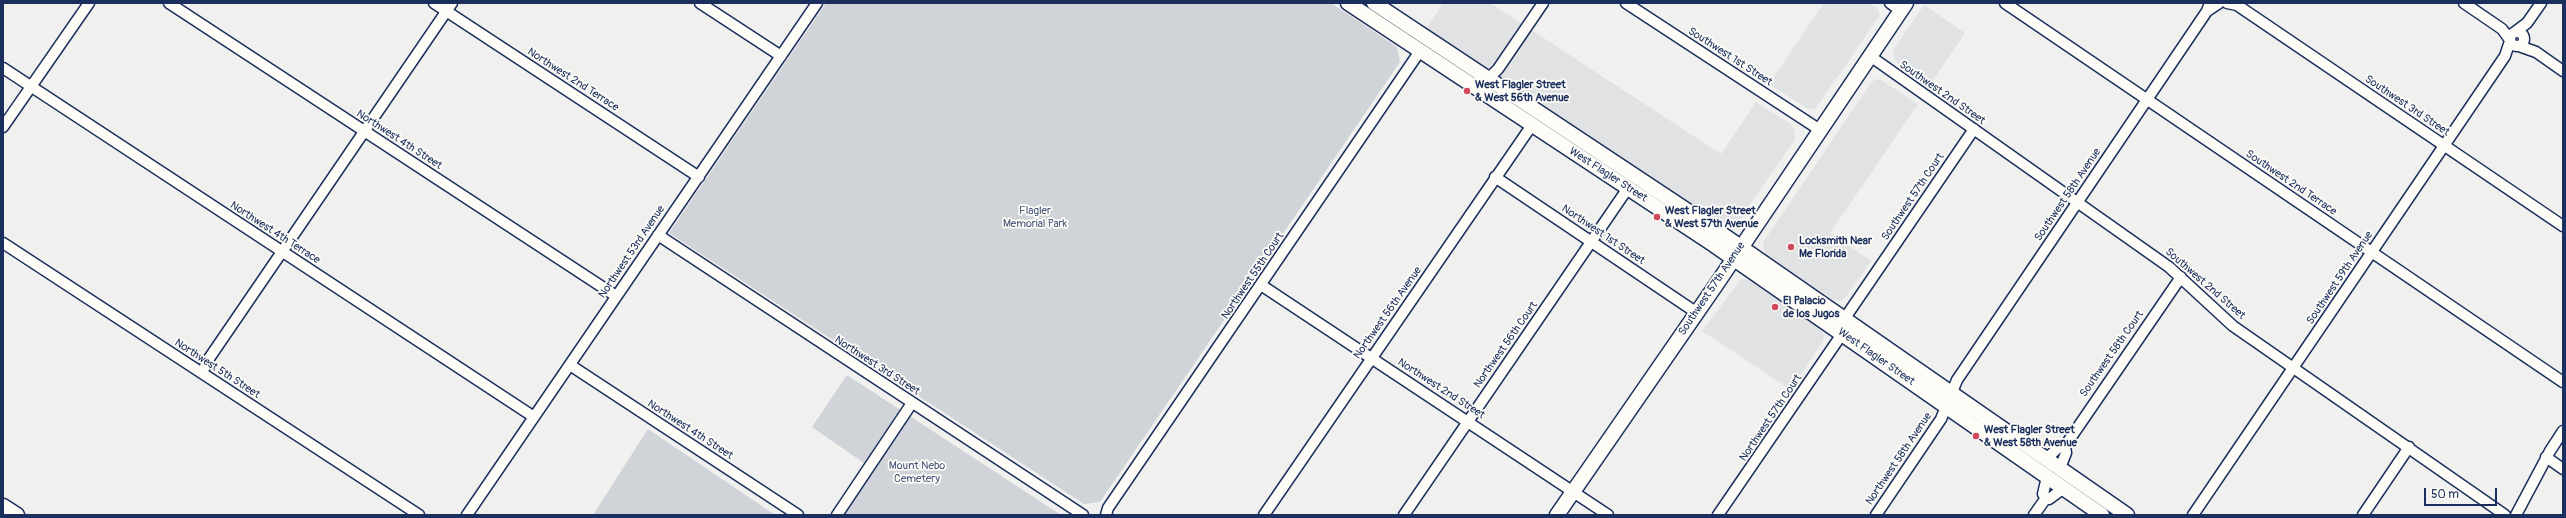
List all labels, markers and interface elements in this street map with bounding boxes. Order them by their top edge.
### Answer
street label: Southwest 1st Street [1685,25,1775,89]
street label: Northwest 2nd Terrace [525,45,621,115]
street label: Southwest 2nd Street [1896,58,1988,128]
street label: Southwest 3rd Street [2362,73,2452,139]
place label: West Flagler Street & West 56th Avenue [1475,78,1569,104]
marker: West Flagler Street & West 56th Avenue [1462,86,1472,96]
street label: Northwest 4th Street [354,107,444,173]
street label: West Flagler Street [1566,145,1650,205]
street label: Southwest 58th Avenue [2032,146,2104,244]
street label: Southwest 2nd Terrace [2243,148,2339,218]
street label: Southwest 57th Court [1879,151,1947,243]
street label: Northwest 4th Terrace [228,199,322,267]
street label: Northwest 1st Street [1559,202,1647,268]
street label: Northwest 53rd Avenue [596,203,668,301]
park label: Flagler Memorial Park [1003,204,1067,230]
place label: West Flagler Street & West 57th Avenue [1665,204,1758,230]
marker: West Flagler Street & West 57th Avenue [1652,212,1662,222]
street label: Southwest 59th Avenue [2304,229,2376,327]
street label: Northwest 55th Court [1219,230,1287,322]
place label: Locksmith Near Me Florida [1799,234,1872,260]
street label: Southwest 57th Avenue [1676,240,1748,338]
marker: Locksmith Near Me Florida [1786,242,1796,252]
street label: Southwest 2nd Street [2162,246,2248,322]
street label: Northwest 56th Avenue [1351,264,1425,362]
place label: El Palacio de los Jugos [1783,294,1839,320]
street label: Northwest 56th Court [1471,299,1541,391]
marker: El Palacio de los Jugos [1770,302,1780,312]
street label: Southwest 58th Court [2077,308,2147,400]
street label: West Flagler Street [1835,326,1917,388]
street label: Northwest 3rd Street [832,334,922,398]
street label: Northwest 5th Street [172,336,262,402]
street label: Northwest 2nd Street [1395,356,1487,422]
street label: Northwest 57th Court [1737,372,1805,464]
street label: Northwest 4th Street [645,397,735,463]
street label: Northwest 58th Avenue [1863,410,1935,508]
place label: West Flagler Street & West 58th Avenue [1984,423,2077,449]
marker: West Flagler Street & West 58th Avenue [1971,431,1981,441]
park label: Mount Nebo Cemetery [889,459,945,485]
scale bar [2426,480,2499,506]
text: 50 m [2431,487,2459,502]

